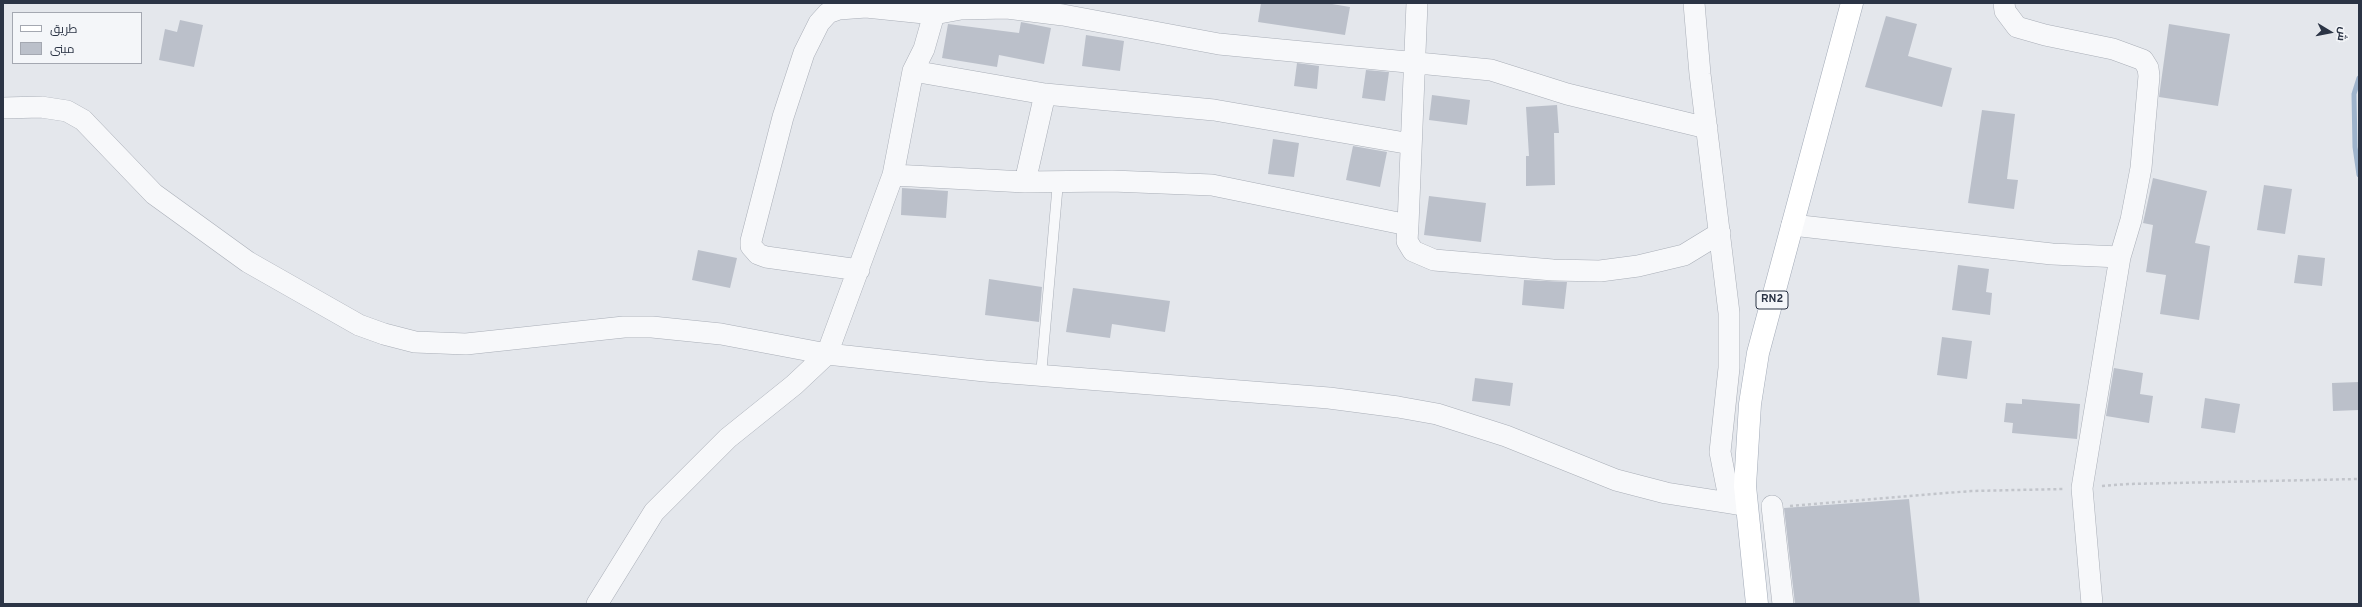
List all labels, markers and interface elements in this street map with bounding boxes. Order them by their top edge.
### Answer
legend [12,12,142,64]
north arrow [2310,12,2350,52]
text: طريق [50,22,77,38]
text: ش [2334,26,2350,42]
text: مبنى [50,42,75,58]
road number: RN2 [1756,291,1788,309]

